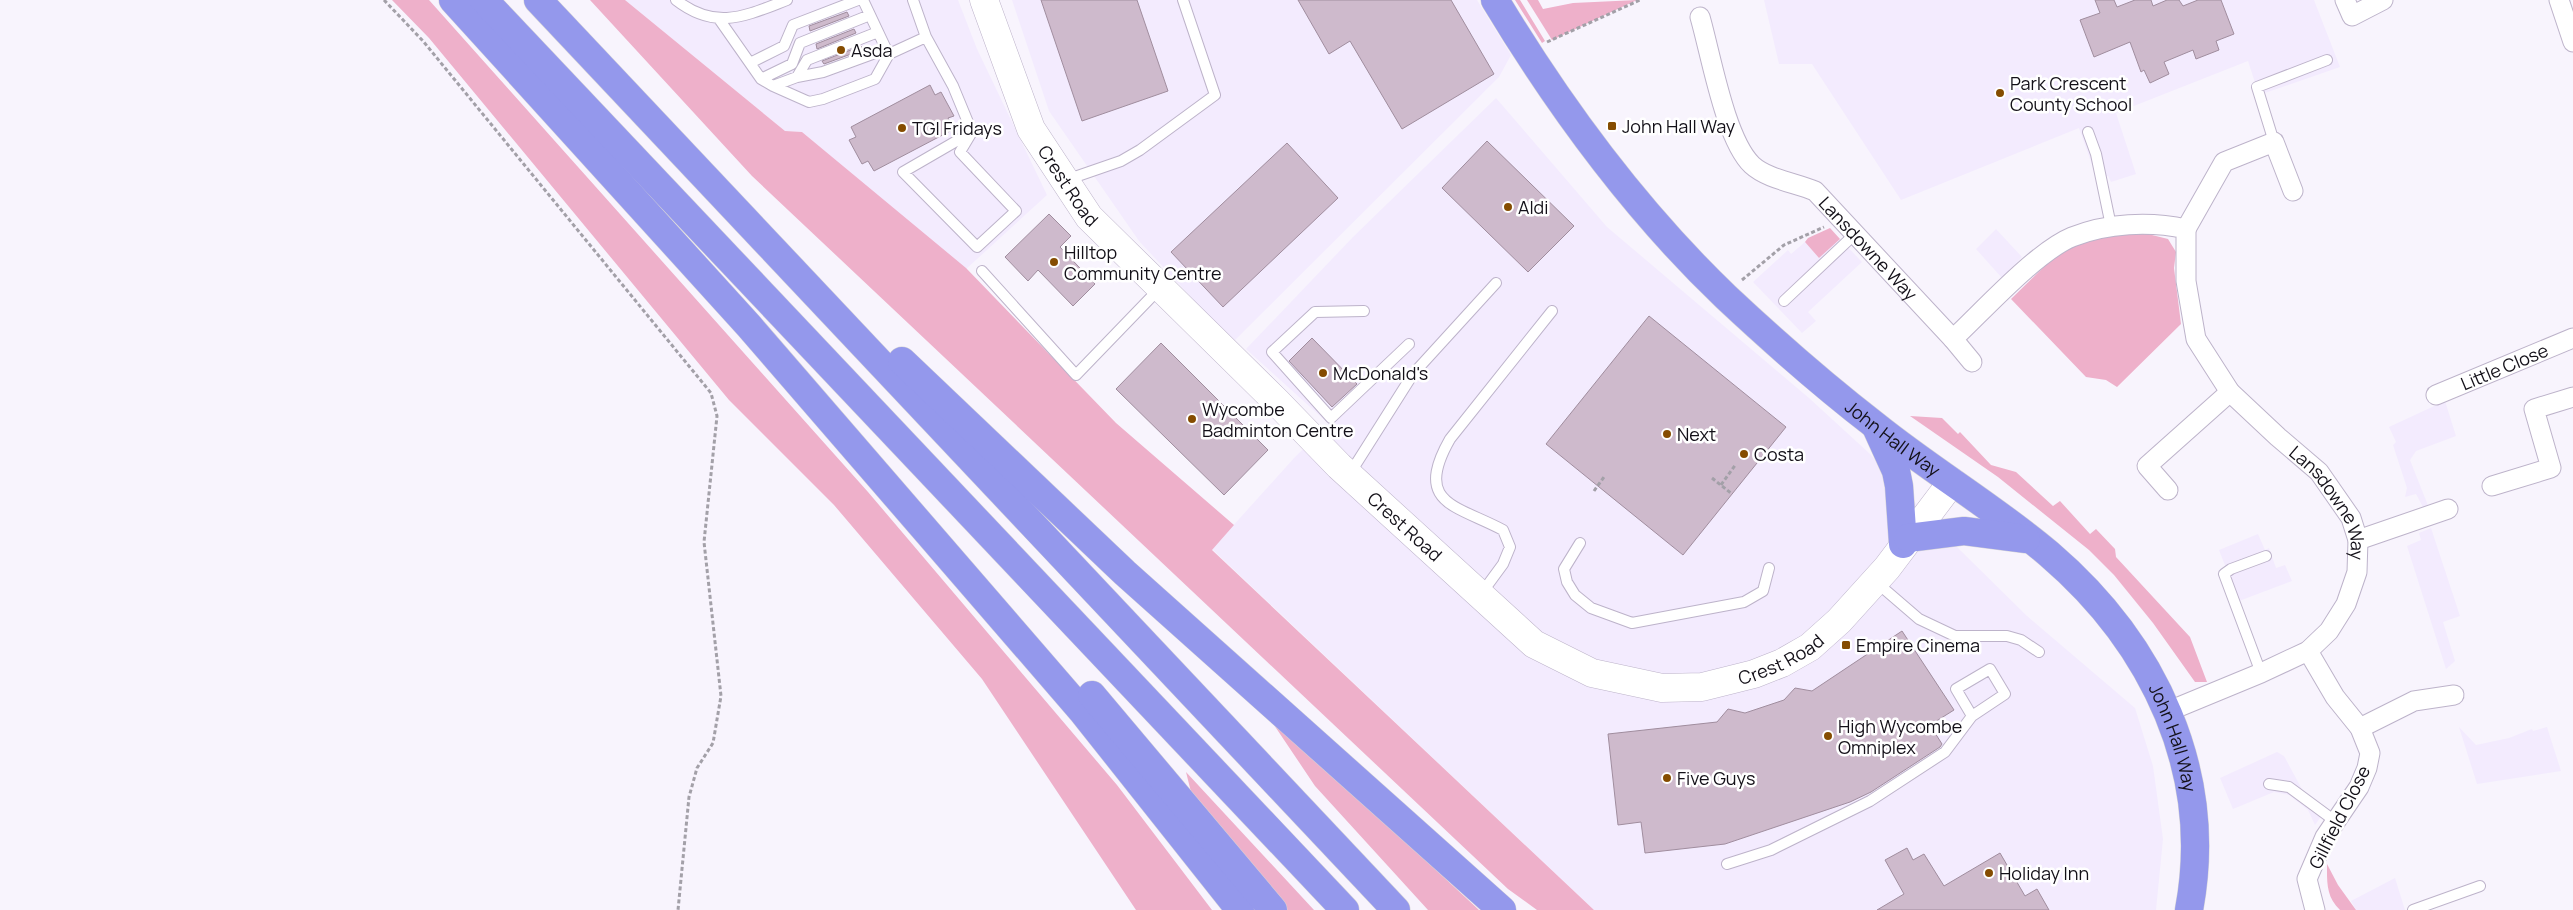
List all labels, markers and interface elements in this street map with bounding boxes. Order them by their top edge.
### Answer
place label: Asda [851,38,893,62]
marker: Asda [835,44,847,56]
place label: Park Crescent County School [2010,71,2132,116]
marker: Park Crescent County School [1994,87,2006,99]
place label: John Hall Way [1622,114,1736,138]
place label: TGI Fridays [912,116,1002,140]
marker: John Hall Way [1606,120,1618,132]
marker: TGI Fridays [896,122,908,134]
street label: Crest Road [1033,140,1104,232]
street label: Lansdowne Way [1814,191,1923,306]
place label: Aldi [1518,195,1548,219]
marker: Aldi [1502,201,1514,213]
place label: Hilltop Community Centre [1064,240,1222,285]
marker: Hilltop Community Centre [1048,256,1060,268]
street label: Little Close [2457,338,2552,395]
place label: McDonald's [1333,361,1428,385]
marker: McDonald's [1317,367,1329,379]
street label: John Hall Way [1840,394,1946,482]
place label: Wycombe Badminton Centre [1202,397,1354,442]
marker: Wycombe Badminton Centre [1186,413,1198,425]
place label: Next [1677,422,1716,446]
marker: Next [1661,428,1673,440]
street label: Lansdowne Way [2285,440,2370,561]
place label: Costa [1754,442,1804,466]
marker: Costa [1738,448,1750,460]
street label: Crest Road [1363,486,1447,566]
street label: Crest Road [1736,628,1829,690]
place label: Empire Cinema [1856,633,1980,657]
marker: Empire Cinema [1840,639,1852,651]
street label: John Hall Way [2144,679,2202,794]
place label: High Wycombe Omniplex [1838,714,1962,759]
marker: High Wycombe Omniplex [1822,730,1834,742]
street label: Gillfield Close [2303,761,2375,873]
place label: Five Guys [1677,766,1756,790]
marker: Five Guys [1661,772,1673,784]
place label: Holiday Inn [1999,861,2089,885]
marker: Holiday Inn [1983,867,1995,879]

